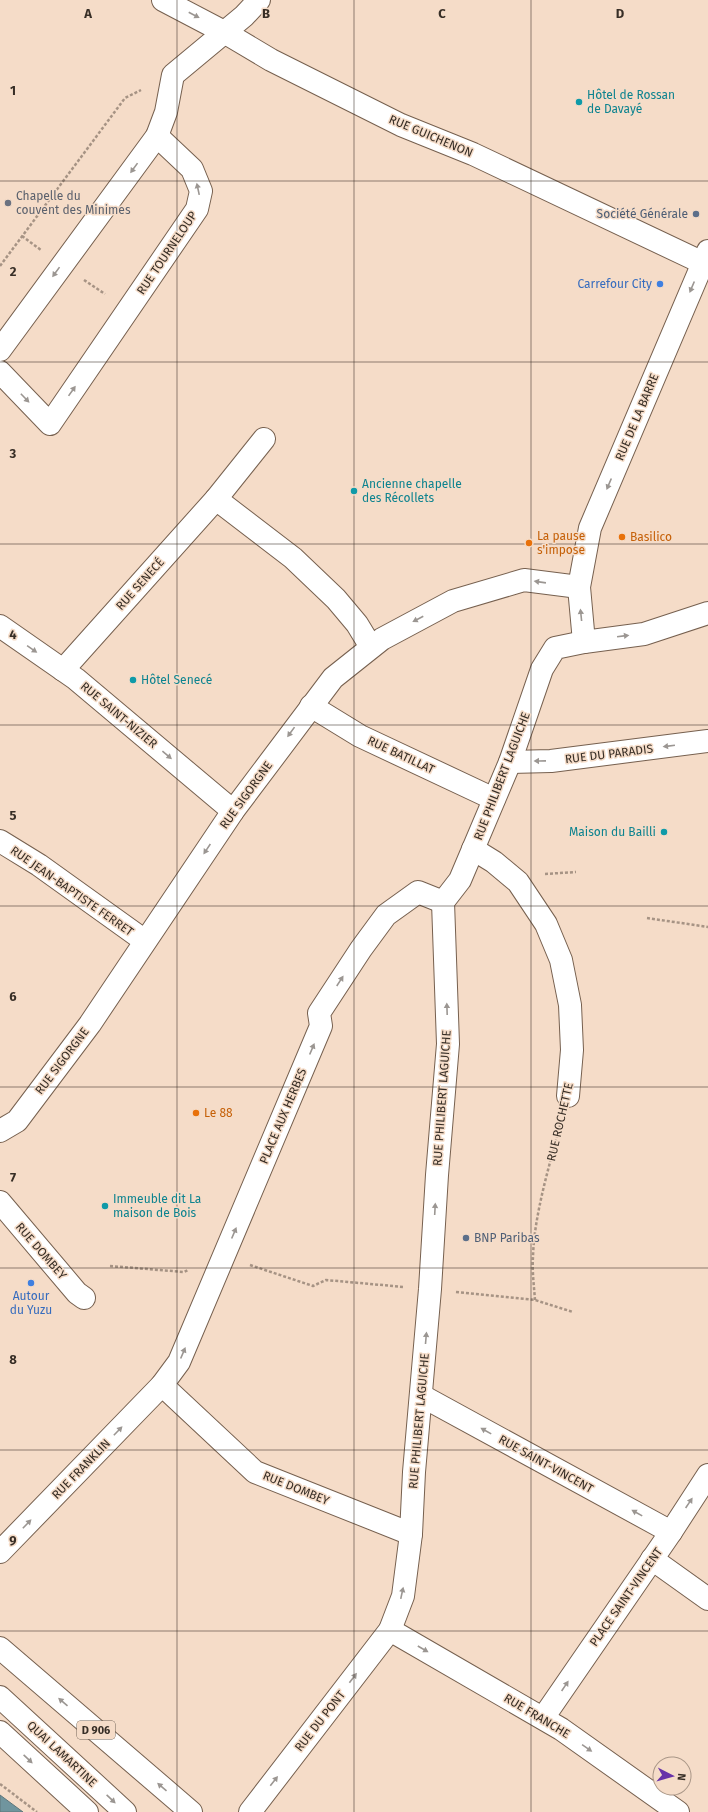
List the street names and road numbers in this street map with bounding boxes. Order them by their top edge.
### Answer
street label: RUE GUICHENON [387,112,475,160]
street label: RUE TOURNELOUP [134,209,200,297]
street label: RUE DE LA BARRE [612,371,662,463]
street label: RUE SENECÉ [112,554,167,613]
street label: RUE SAINT-NIZIER [78,679,160,751]
street label: RUE PHILIBERT LAGUICHE [471,710,533,842]
street label: RUE BATILLAT [365,733,437,777]
street label: RUE DU PARADIS [564,742,654,766]
street label: RUE SIGORGNE [217,759,275,831]
street label: RUE JEAN-BAPTISTE FERRET [8,843,137,939]
street label: RUE SIGORGNE [32,1025,92,1097]
street label: RUE PHILIBERT LAGUICHE [430,1030,454,1166]
street label: PLACE AUX HERBES [257,1066,310,1166]
street label: RUE ROCHETTE [544,1081,576,1163]
street label: RUE DOMBEY [13,1220,70,1282]
street label: RUE PHILIBERT LAGUICHE [406,1353,432,1489]
street label: RUE SAINT-VINCENT [496,1432,596,1496]
street label: RUE FRANKLIN [49,1436,113,1502]
street label: RUE DOMBEY [261,1468,332,1508]
street label: PLACE SAINT-VINCENT [587,1544,666,1649]
street label: RUE DU PONT [292,1687,349,1754]
street label: RUE FRANCHE [502,1691,572,1741]
street label: QUAI LAMARTINE [24,1718,100,1790]
road number: D 906 [77,1721,115,1739]

